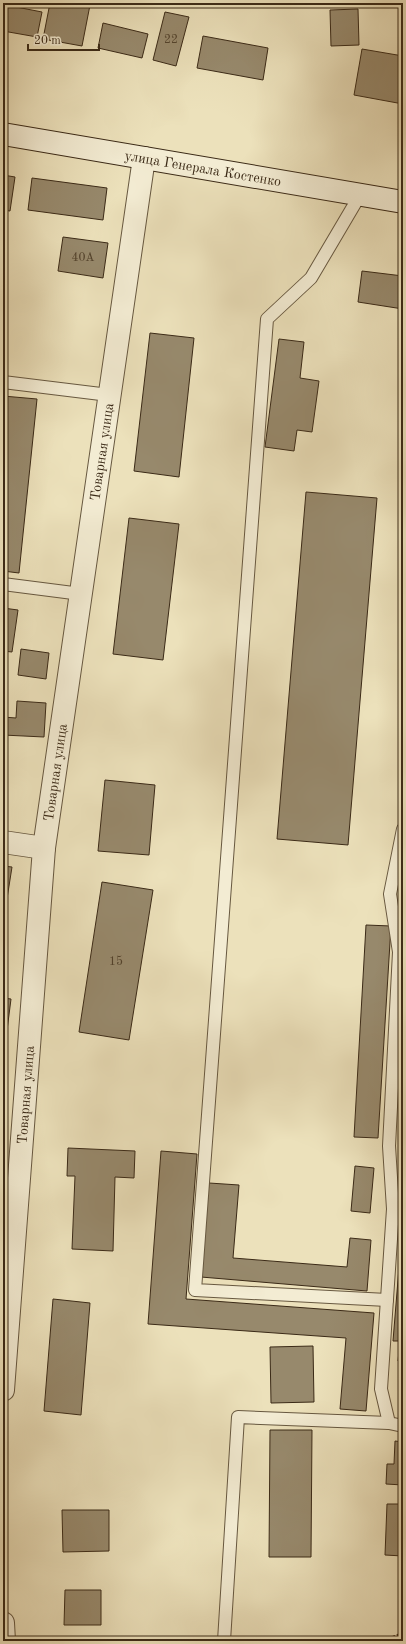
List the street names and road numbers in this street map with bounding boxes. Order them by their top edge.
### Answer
street label: улица Генерала Костенко [124,149,282,189]
street label: Товарная улица [88,402,116,502]
street label: Товарная улица [42,723,70,822]
street label: Товарная улица [16,1045,37,1145]

